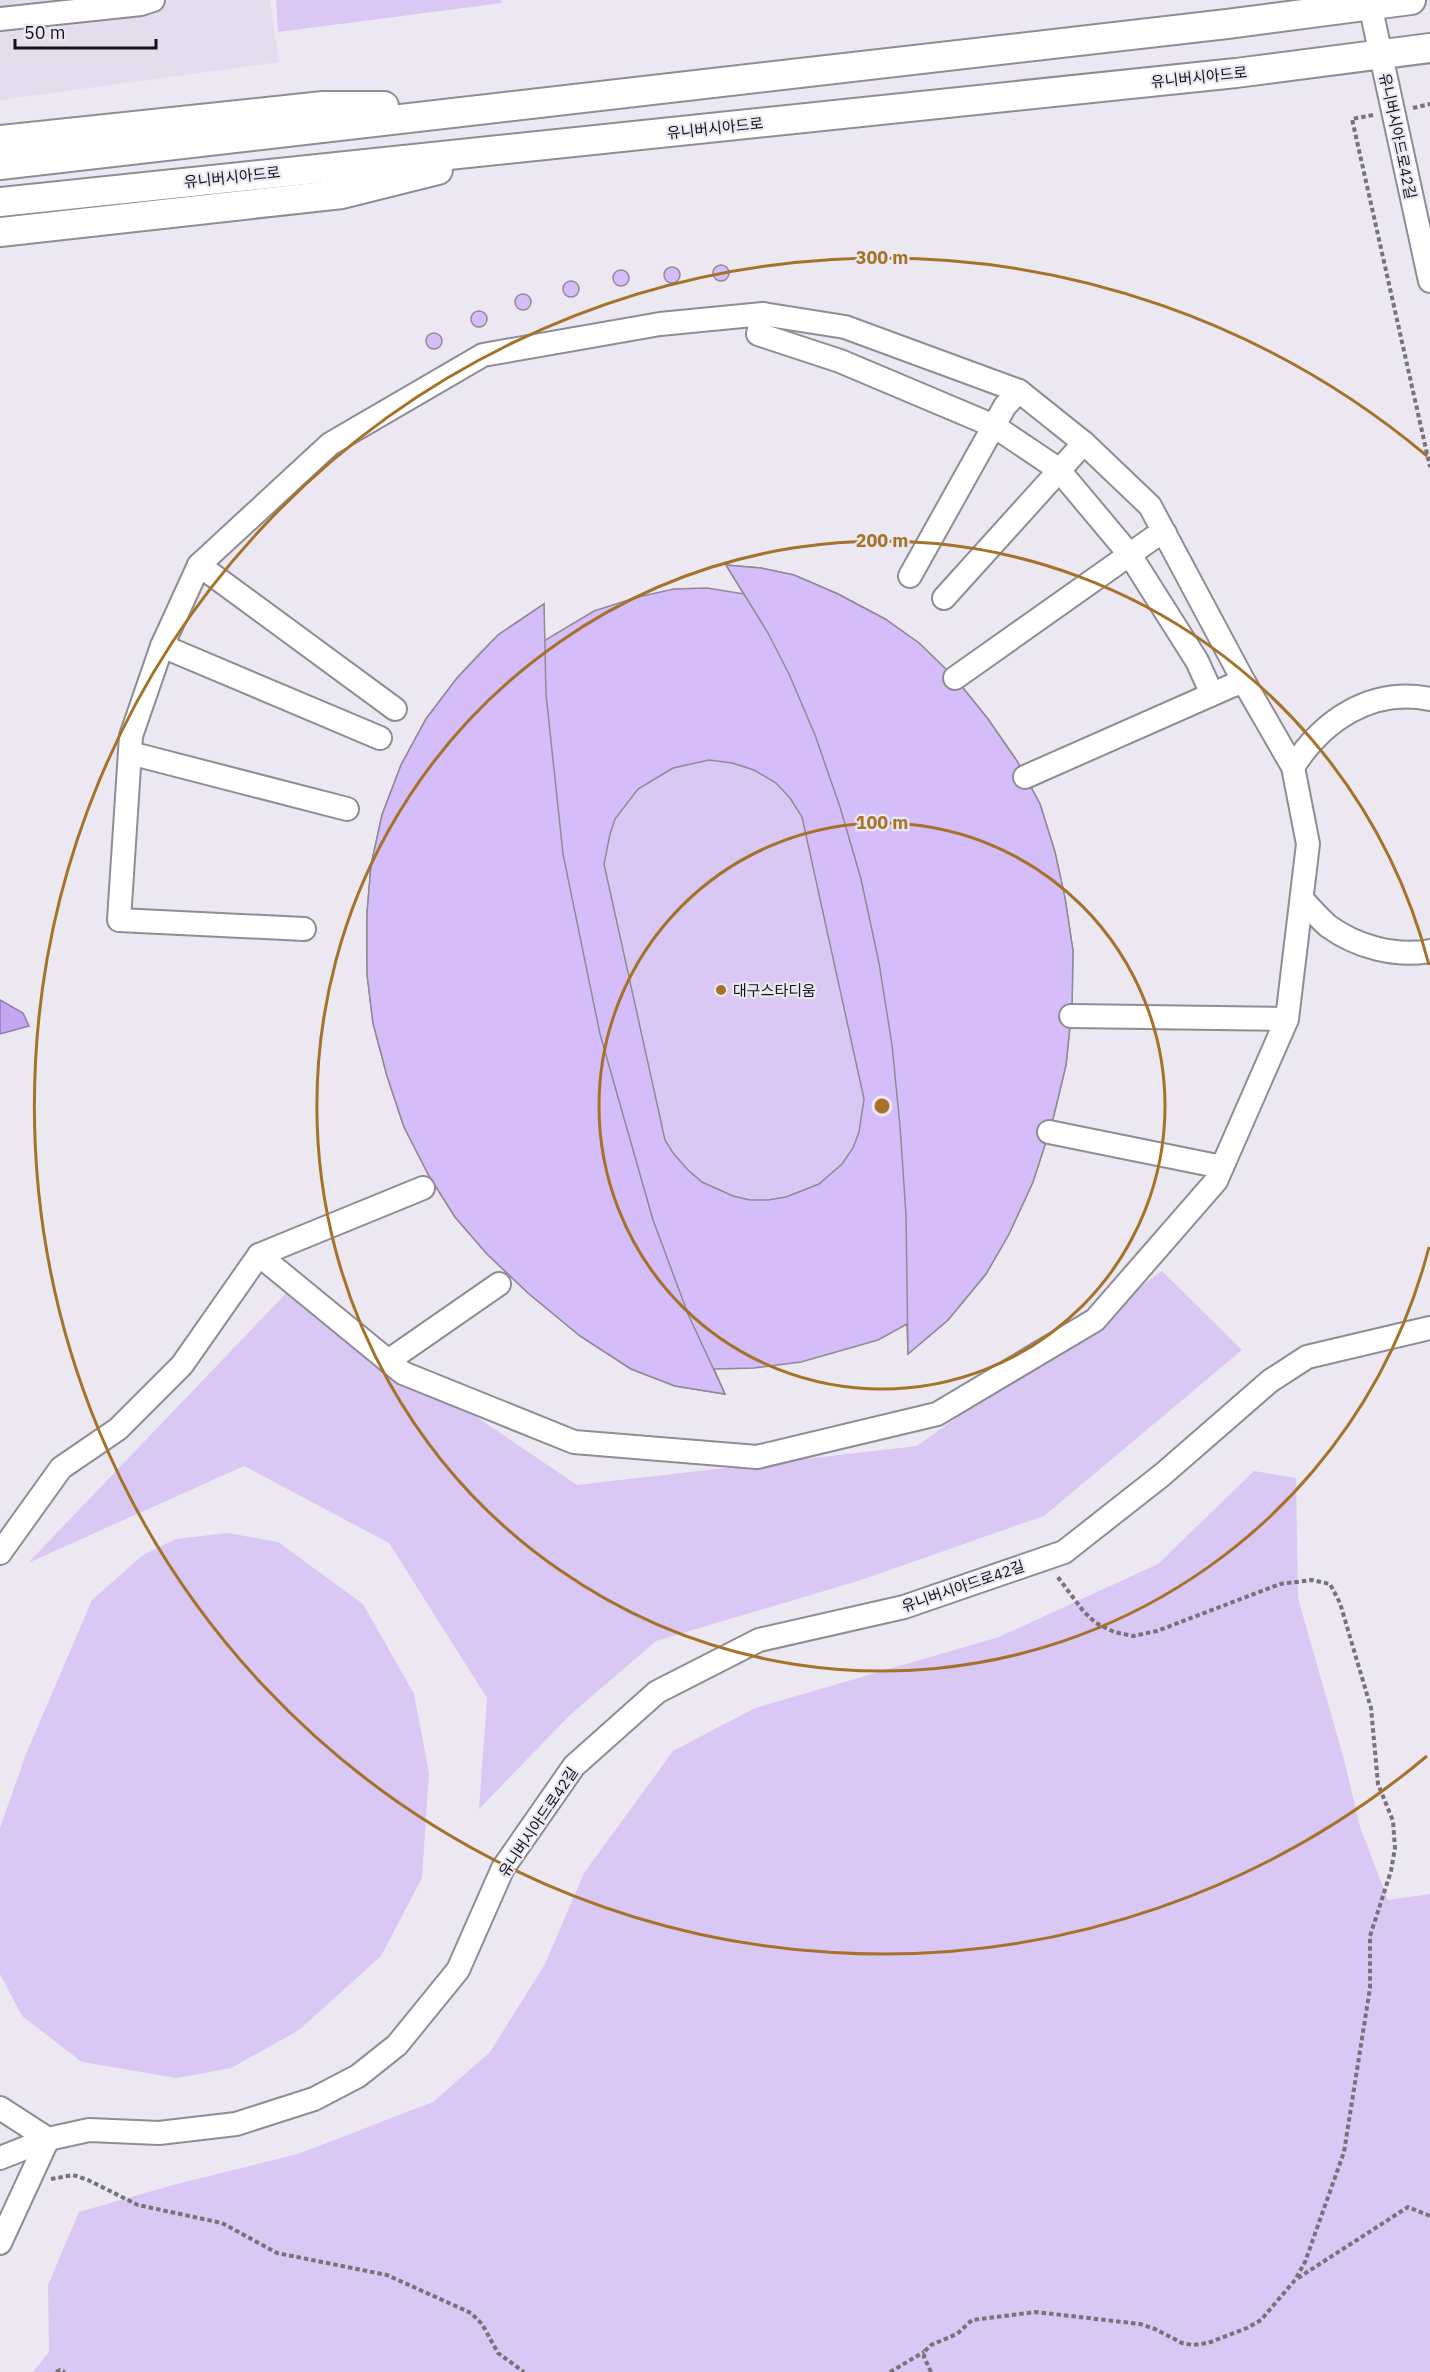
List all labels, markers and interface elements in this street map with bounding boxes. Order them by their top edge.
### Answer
scale bar [15,12,156,50]
text: 50 m [24,21,66,44]
street label: 유니버시아드로 [1150,63,1248,91]
street label: 유니버시아드로42길 [1375,71,1421,201]
street label: 유니버시아드로 [666,114,764,142]
street label: 유니버시아드로 [183,163,281,191]
text: 300 m [856,246,908,269]
text: 200 m [856,529,908,552]
text: 100 m [856,811,908,834]
place label: 대구스타디움 [733,981,816,1000]
marker: 대구스타디움 [714,983,728,997]
centre of rings [872,1096,892,1116]
street label: 유니버시아드로42길 [899,1556,1027,1616]
street label: 유니버시아드로42길 [494,1763,582,1881]

